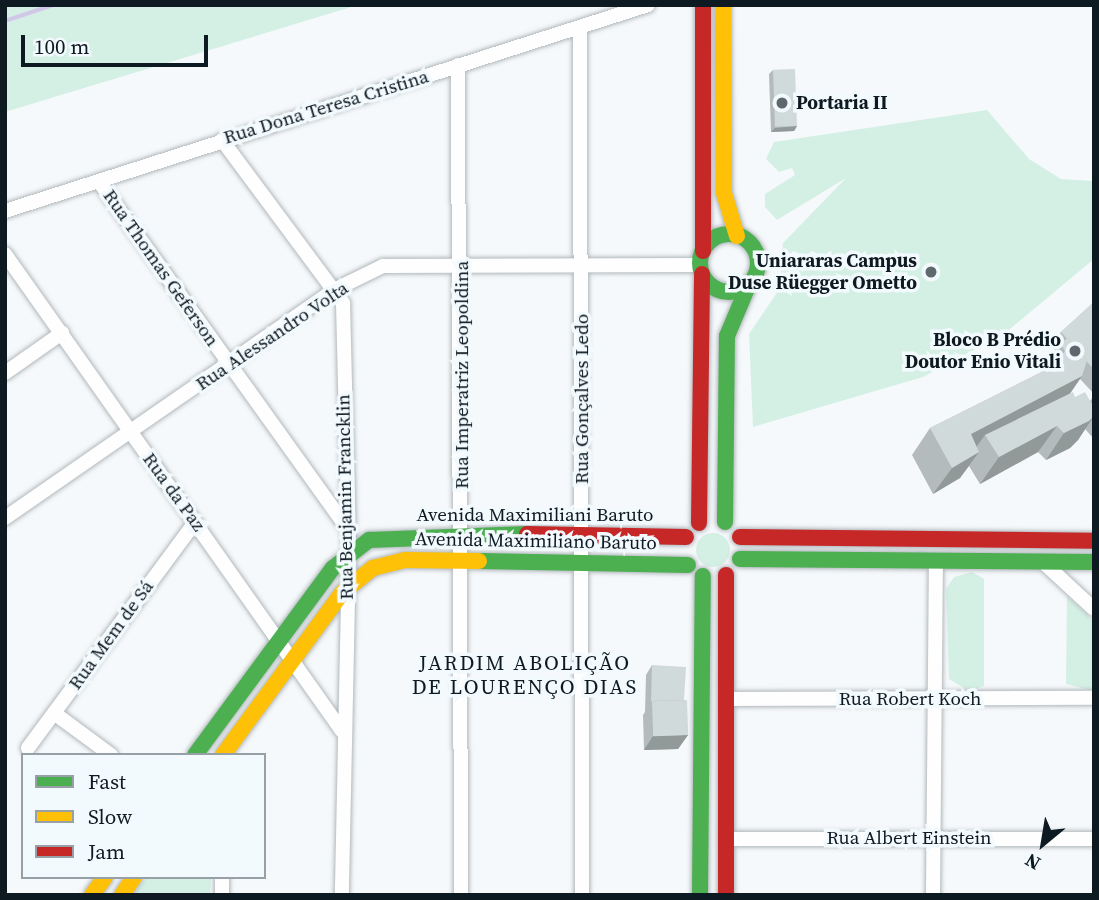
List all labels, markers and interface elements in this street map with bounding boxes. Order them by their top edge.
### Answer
scale bar [24,21,212,65]
text: 100 m [34,32,89,61]
street label: Rua Dona Teresa Cristina [221,65,431,149]
place label: Portaria II [796,92,888,114]
marker: Portaria II [774,95,790,111]
street label: Rua Thomas Geferson [98,185,224,351]
place label: Uniararas Campus Duse Rüegger Ometto [728,250,917,294]
street label: Rua Imperatriz Leopoldina [451,261,473,489]
marker: Uniararas Campus Duse Rüegger Ometto [923,264,939,280]
street label: Rua Alessandro Volta [191,276,353,396]
street label: Rua Gonçalves Ledo [571,314,593,484]
place label: Bloco B Prédio Doutor Enio Vitali [904,329,1061,373]
marker: Bloco B Prédio Doutor Enio Vitali [1067,343,1083,359]
street label: Rua Benjamin Francklin [332,394,358,600]
street label: Rua da Paz [138,448,210,536]
street label: Avenida Maximiliani Baruto [417,504,653,526]
street label: Avenida Maximiliano Baruto [415,527,657,555]
street label: Rua Mem de Sá [64,576,158,694]
district label: JARDIM ABOLIÇÃO DE LOURENÇO DIAS [414,650,636,700]
street label: Rua Robert Koch [839,688,981,710]
legend [21,753,266,879]
text: Fast [88,767,126,796]
text: Slow [88,802,132,831]
north arrow [1008,809,1078,879]
street label: Rua Albert Einstein [826,827,992,849]
text: Jam [88,837,125,866]
text: N [1020,847,1045,877]

